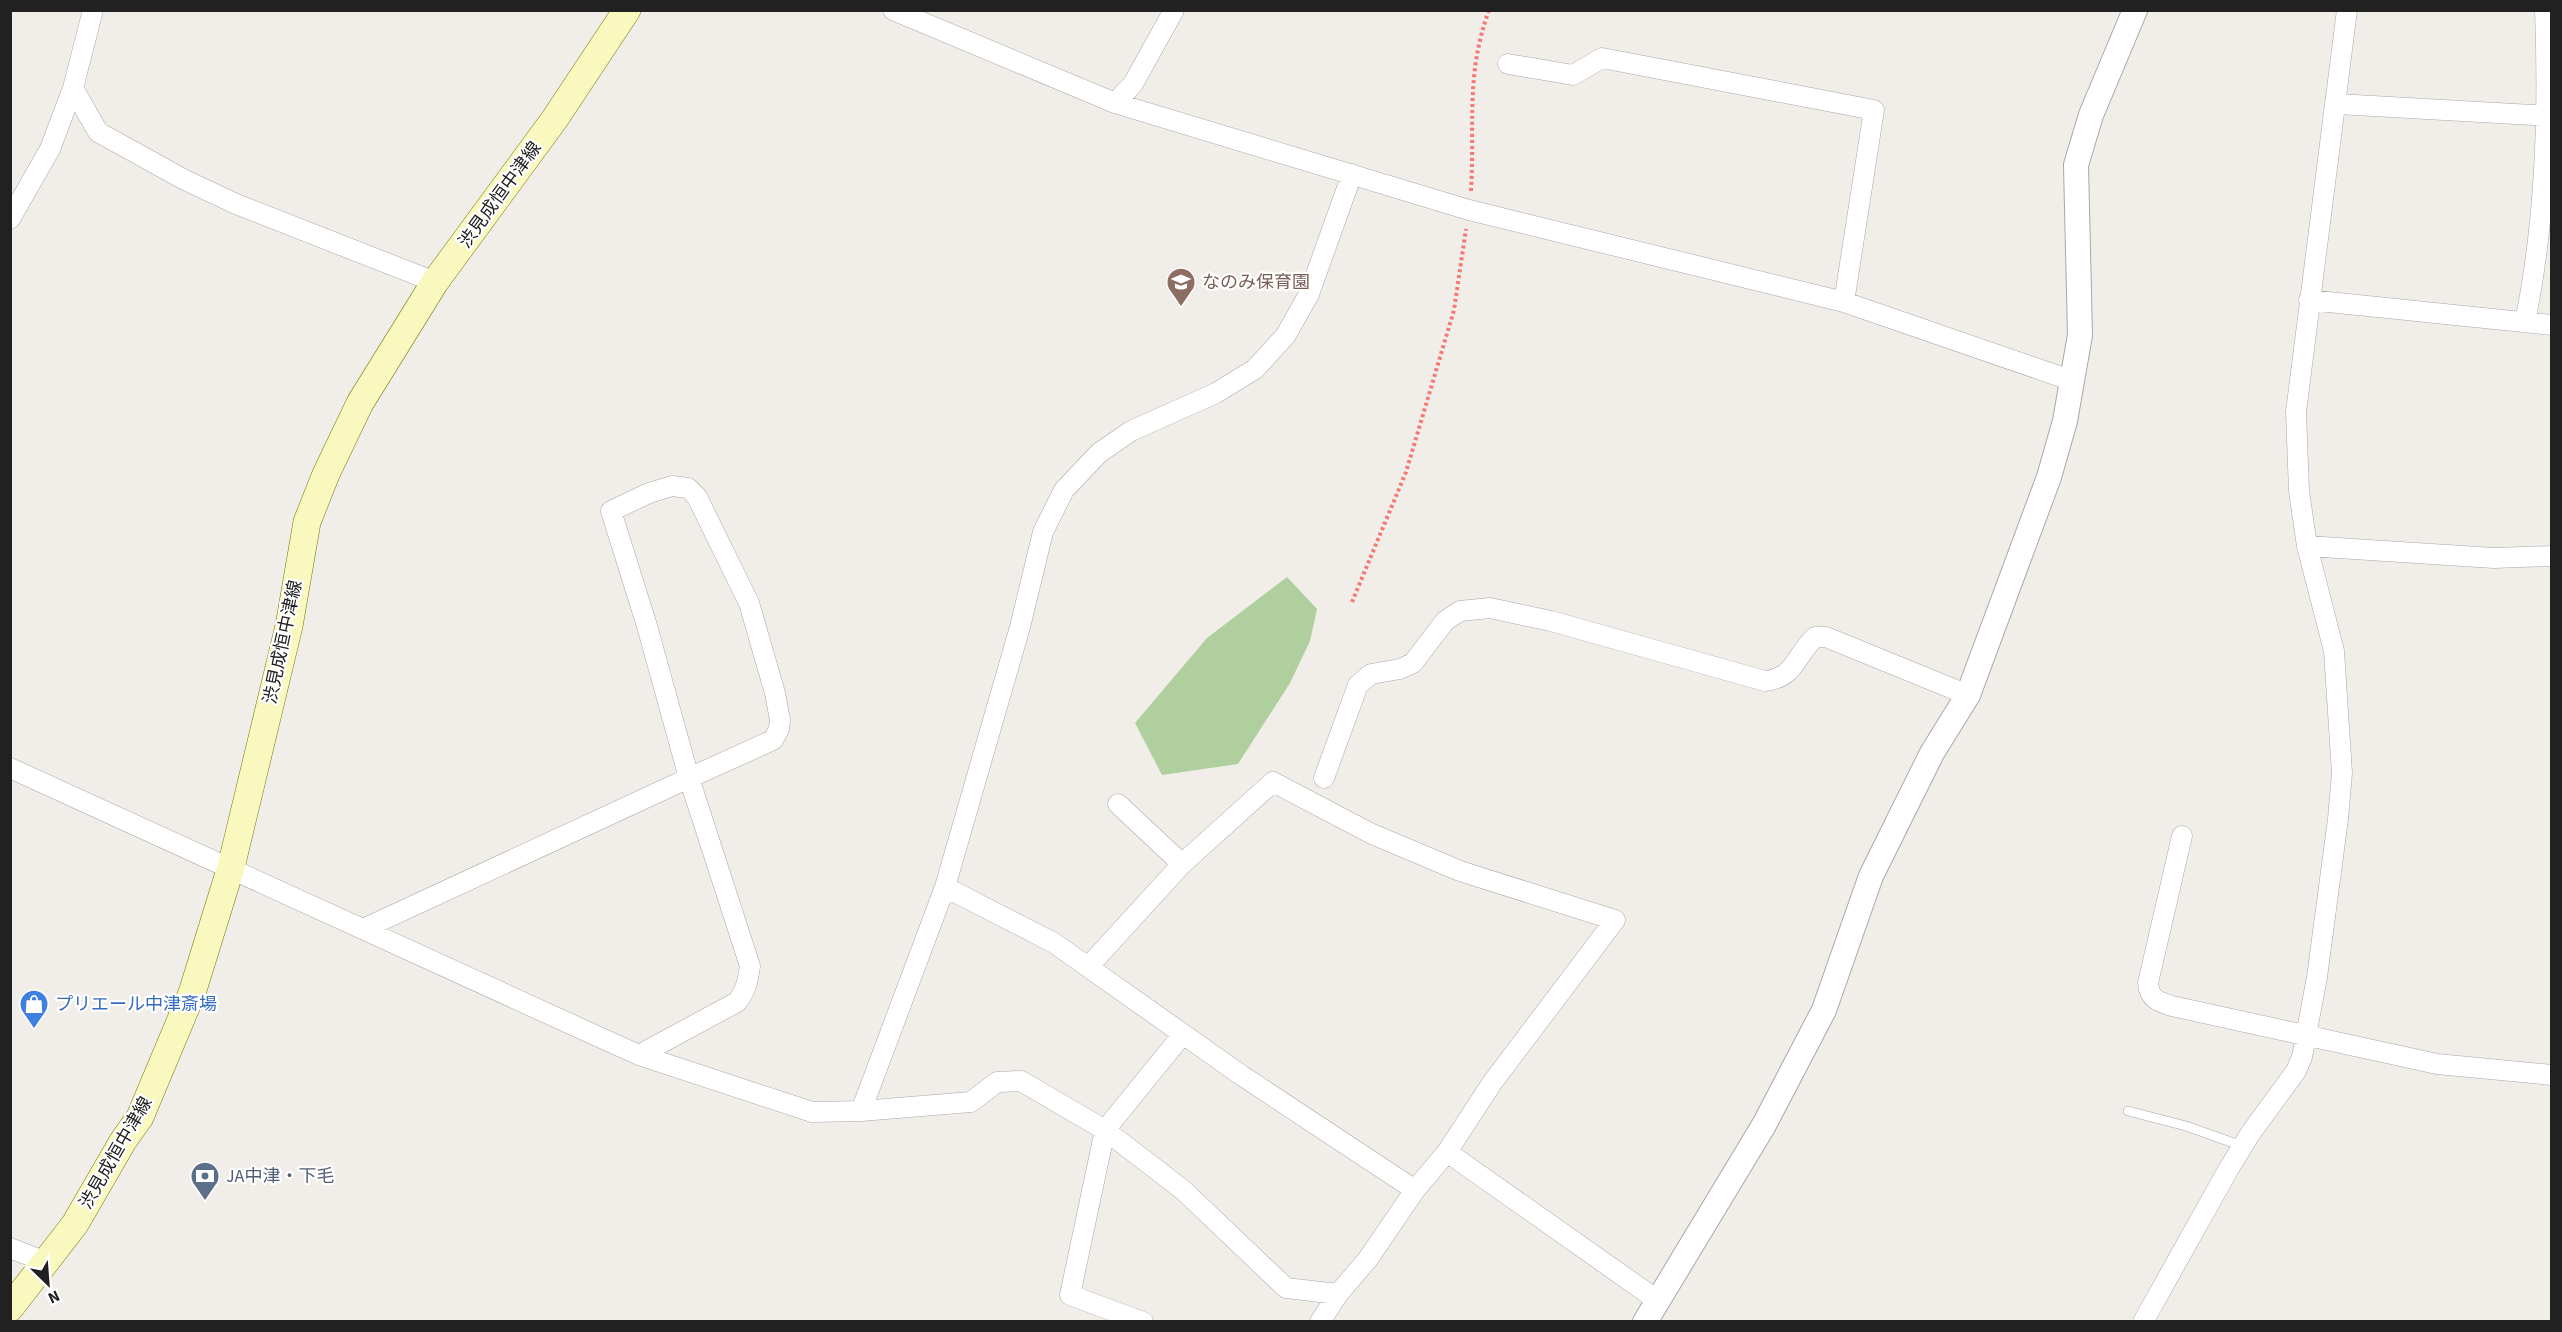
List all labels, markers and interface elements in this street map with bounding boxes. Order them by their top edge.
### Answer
street label: 渋見成恒中津線 [453,137,547,253]
school or university icon: なのみ保育園 [1165,266,1197,308]
place label: なのみ保育園 [1202,270,1310,295]
street label: 渋見成恒中津線 [258,578,308,706]
shop icon: プリエール中津斎場 [18,988,50,1030]
place label: プリエール中津斎場 [55,992,217,1017]
street label: 渋見成恒中津線 [74,1092,158,1214]
bank icon: JA中津・下毛 [189,1160,221,1202]
place label: JA中津・下毛 [226,1164,334,1189]
north arrow [18,1254,78,1314]
text: N [44,1284,63,1309]

